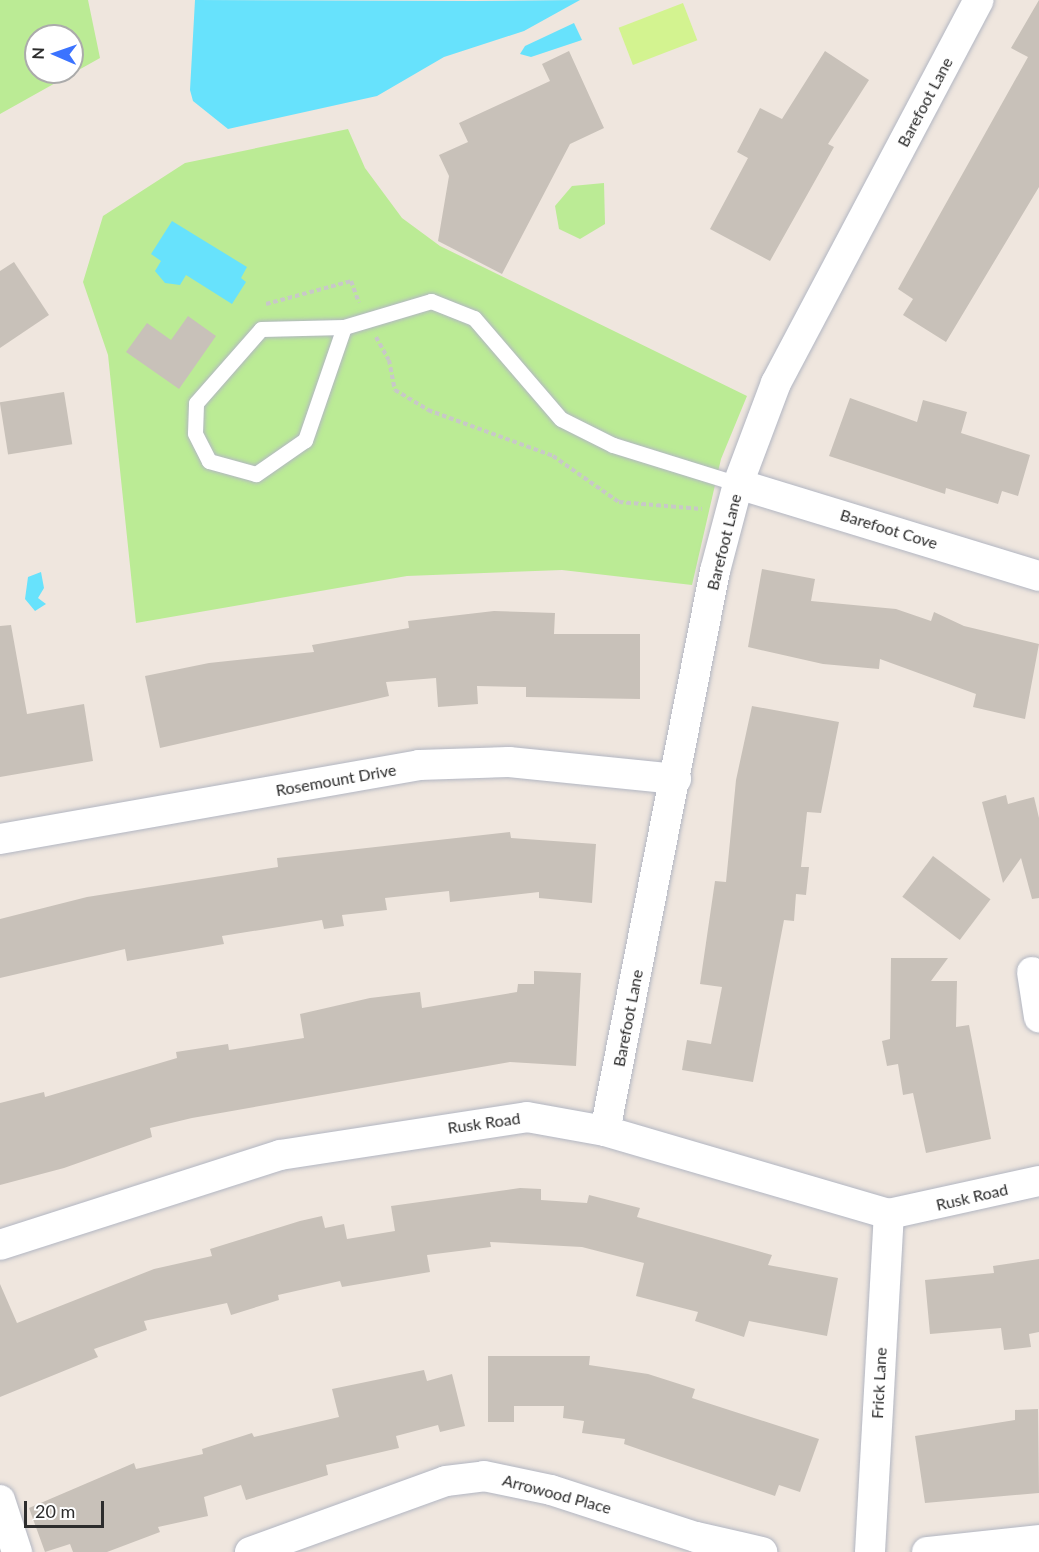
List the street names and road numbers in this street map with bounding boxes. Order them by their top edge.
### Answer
street label: Barefoot Lane [893,54,957,150]
street label: Barefoot Lane [703,492,745,592]
street label: Barefoot Cove [838,505,940,553]
street label: Rosemount Drive [274,760,398,800]
street label: Barefoot Lane [609,968,647,1068]
street label: Rusk Road [446,1108,522,1138]
street label: Rusk Road [934,1179,1010,1215]
street label: Frick Lane [868,1347,890,1419]
street label: Arrowood Place [500,1470,614,1518]

